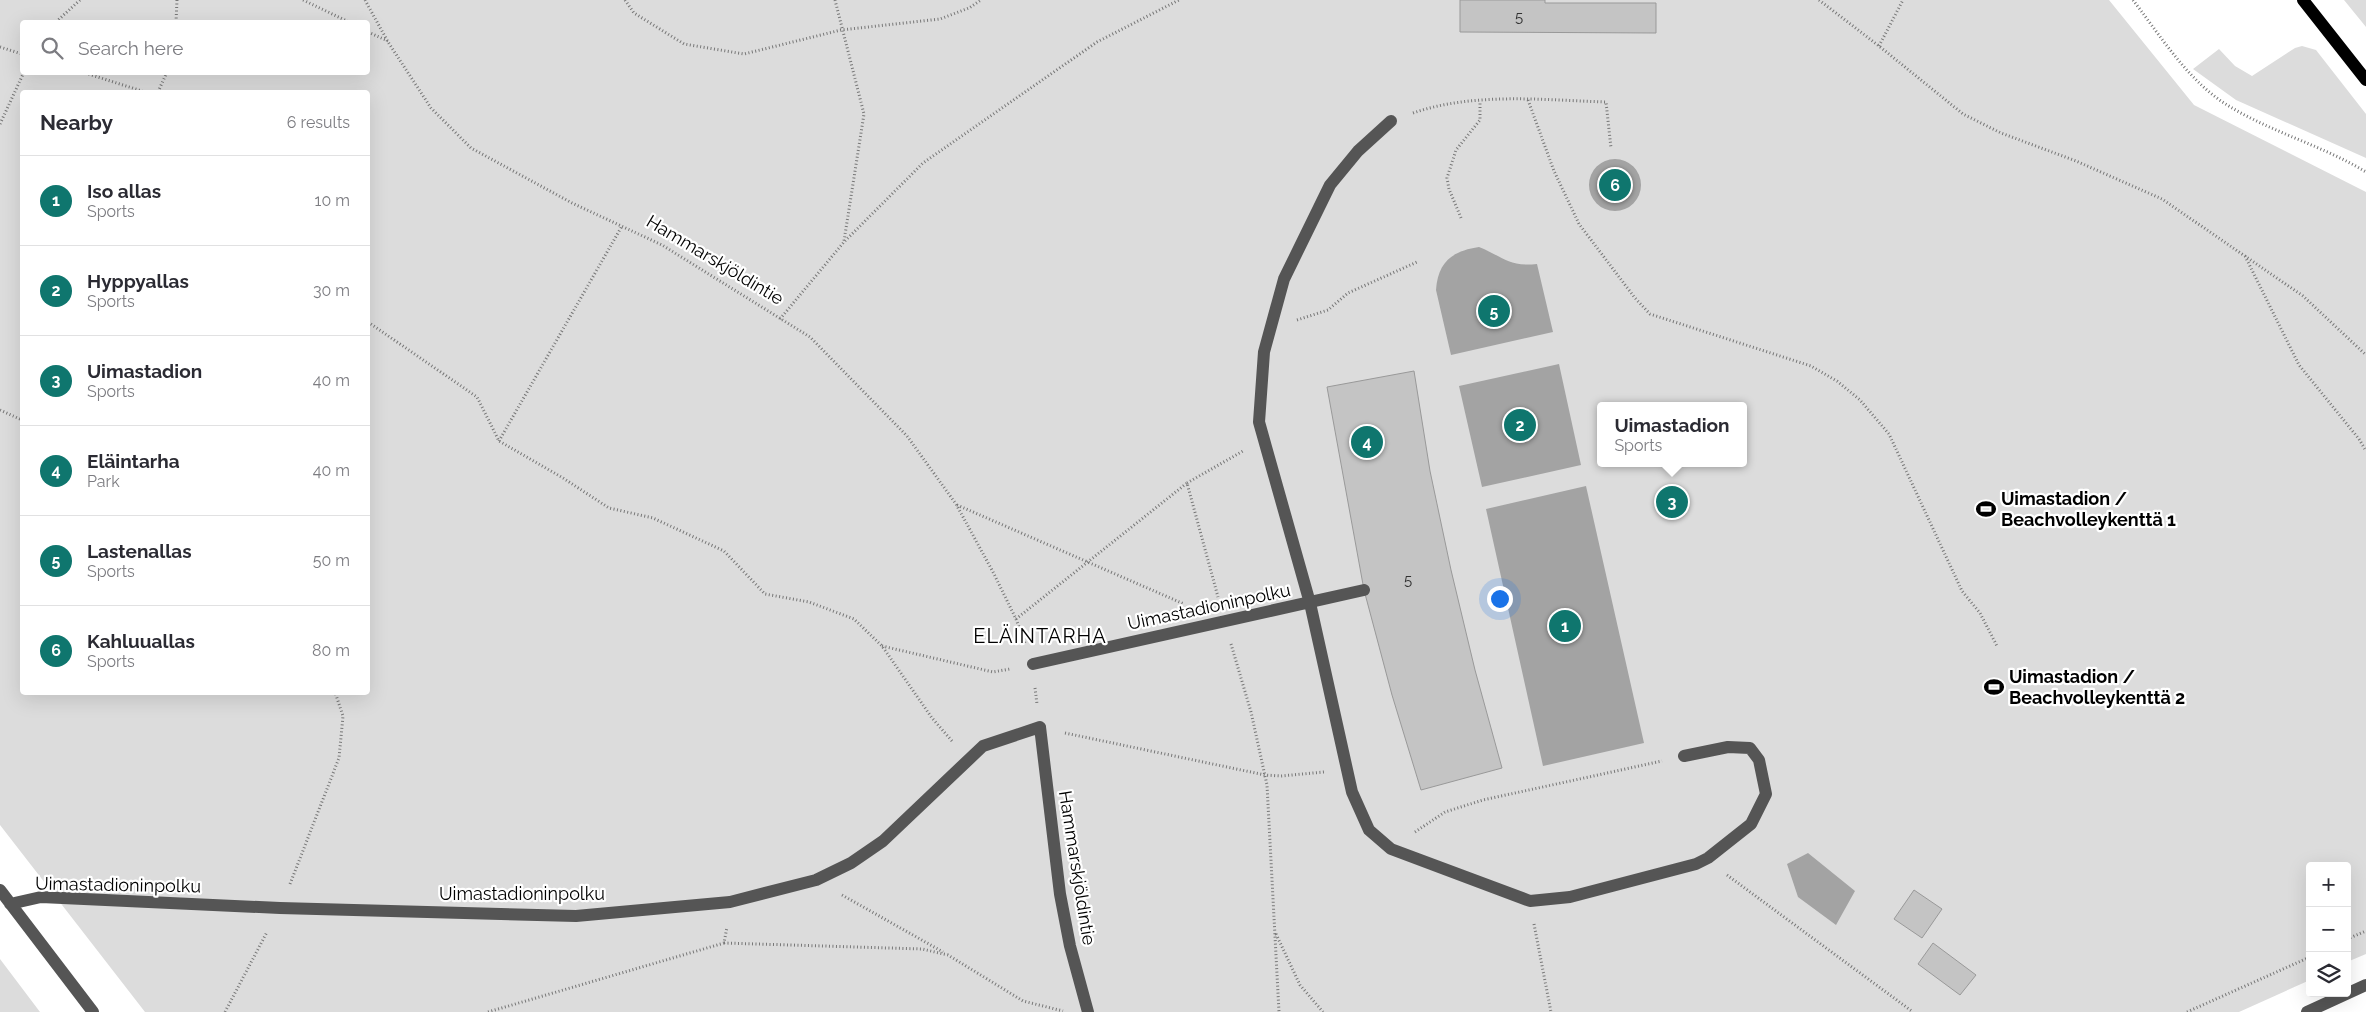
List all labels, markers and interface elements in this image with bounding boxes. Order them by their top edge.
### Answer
house number: 5 [1515,8,1523,26]
search box [20,20,370,75]
icon: search [38,34,66,62]
text: Search here [78,37,184,59]
text: Nearby [40,110,113,135]
text: 6 results [287,113,350,132]
pin: 6 [1599,166,1631,204]
text: Iso allas [87,180,161,202]
text: 1 [52,191,60,210]
text: 10 m [315,191,350,210]
text: Sports [87,202,135,221]
street label: Hammarskjöldintie [643,210,788,309]
text: Hyppyallas [87,270,189,292]
text: 2 [51,281,61,300]
text: 30 m [313,281,350,300]
text: Sports [87,292,135,311]
pin: 5 [1478,292,1510,330]
text: Uimastadion [87,360,202,382]
text: 3 [52,371,60,390]
text: 40 m [313,371,350,390]
text: Sports [87,382,135,401]
popup [1597,402,1747,467]
pin: 2 [1504,406,1536,444]
text: Uimastadion [1614,414,1730,436]
pin: 4 [1351,423,1383,461]
text: Sports [1614,436,1662,455]
text: Eläintarha [87,450,180,472]
text: 4 [51,461,61,480]
text: 40 m [313,461,350,480]
text: Park [87,472,120,491]
pin: 3 [1656,483,1688,521]
place label: Uimastadion / Beachvolleykenttä 1 [2001,488,2176,530]
sports icon: Uimastadion / Beachvolleykenttä 1 [1975,498,1997,520]
text: Lastenallas [87,540,192,562]
text: 5 [52,551,60,570]
text: 50 m [313,551,350,570]
text: Sports [87,562,135,581]
house number: 5 [1404,571,1412,589]
street label: Uimastadioninpolku [1126,579,1292,634]
your location [1487,586,1513,612]
pin: 1 [1549,607,1581,645]
district label: ELÄINTARHA [973,624,1107,648]
text: Kahluuallas [87,630,195,652]
text: 6 [51,641,61,660]
text: 80 m [312,641,350,660]
text: Sports [87,652,135,671]
place label: Uimastadion / Beachvolleykenttä 2 [2009,666,2185,708]
sports icon: Uimastadion / Beachvolleykenttä 2 [1983,676,2005,698]
street label: Hammarskjöldintie [1055,789,1100,947]
map controls [2306,862,2351,997]
button: + [2306,862,2351,907]
street label: Uimastadioninpolku [35,873,201,896]
street label: Uimastadioninpolku [439,883,605,904]
button: − [2306,907,2351,952]
button: layers [2306,952,2351,997]

